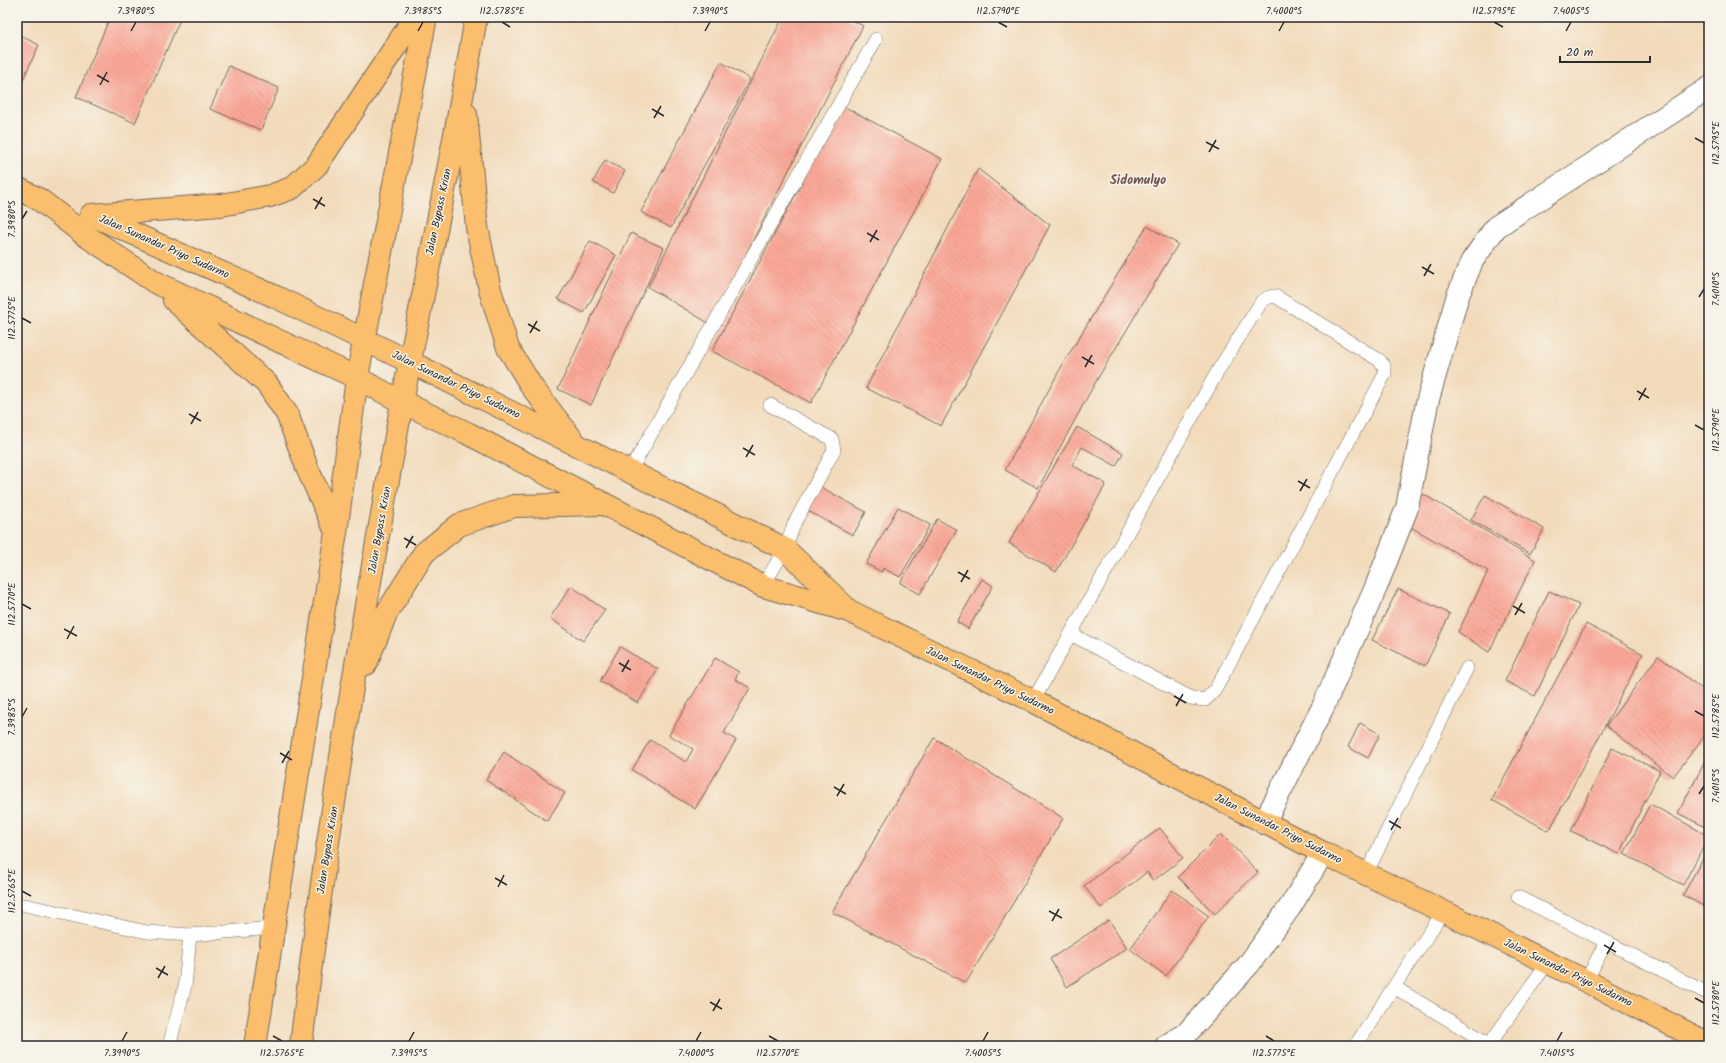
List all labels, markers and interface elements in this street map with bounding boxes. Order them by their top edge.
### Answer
text: 7.3980°S [117,3,155,19]
text: 7.3985°S [404,3,443,19]
text: 112.5785°E [479,3,526,19]
text: 7.3990°S [692,3,729,19]
text: 112.5790°E [976,3,1021,19]
text: 7.4000°S [1266,3,1303,19]
text: 112.5795°E [1472,3,1517,19]
text: 7.4005°S [1553,3,1590,19]
scale bar [1560,38,1650,64]
text: 20 m [1566,43,1594,62]
text: 112.5795°E [1708,120,1724,165]
street label: Jalan Bypass Krian [421,167,457,257]
district label: Sidomulyo [1110,170,1166,191]
text: 7.3980°S [4,200,20,238]
street label: Jalan Sunandar Priyo Sudarmo [96,210,232,284]
text: 7.4010°S [1708,271,1724,306]
text: 112.5775°E [4,295,20,340]
street label: Jalan Sunandar Priyo Sudarmo [389,346,523,424]
text: 112.5790°E [1708,407,1724,452]
street label: Jalan Bypass Krian [363,485,397,575]
text: 112.5770°E [4,581,20,626]
street label: Jalan Sunandar Priyo Sudarmo [923,642,1057,720]
text: 112.5785°E [1708,692,1724,739]
text: 7.3985°S [4,697,20,736]
text: 7.4015°S [1708,768,1724,803]
street label: Jalan Sunandar Priyo Sudarmo [1211,789,1345,869]
street label: Jalan Bypass Krian [312,805,344,895]
text: 112.5765°E [4,868,20,913]
street label: Jalan Sunandar Priyo Sudarmo [1501,934,1635,1012]
text: 112.5780°E [1708,980,1724,1025]
text: 7.3990°S [104,1045,141,1061]
text: 112.5765°E [260,1045,305,1061]
text: 7.3995°S [391,1045,428,1061]
text: 7.4000°S [678,1045,715,1061]
text: 112.5770°E [756,1045,801,1061]
text: 7.4005°S [965,1045,1002,1061]
text: 112.5775°E [1252,1045,1297,1061]
text: 7.4015°S [1540,1045,1575,1061]

